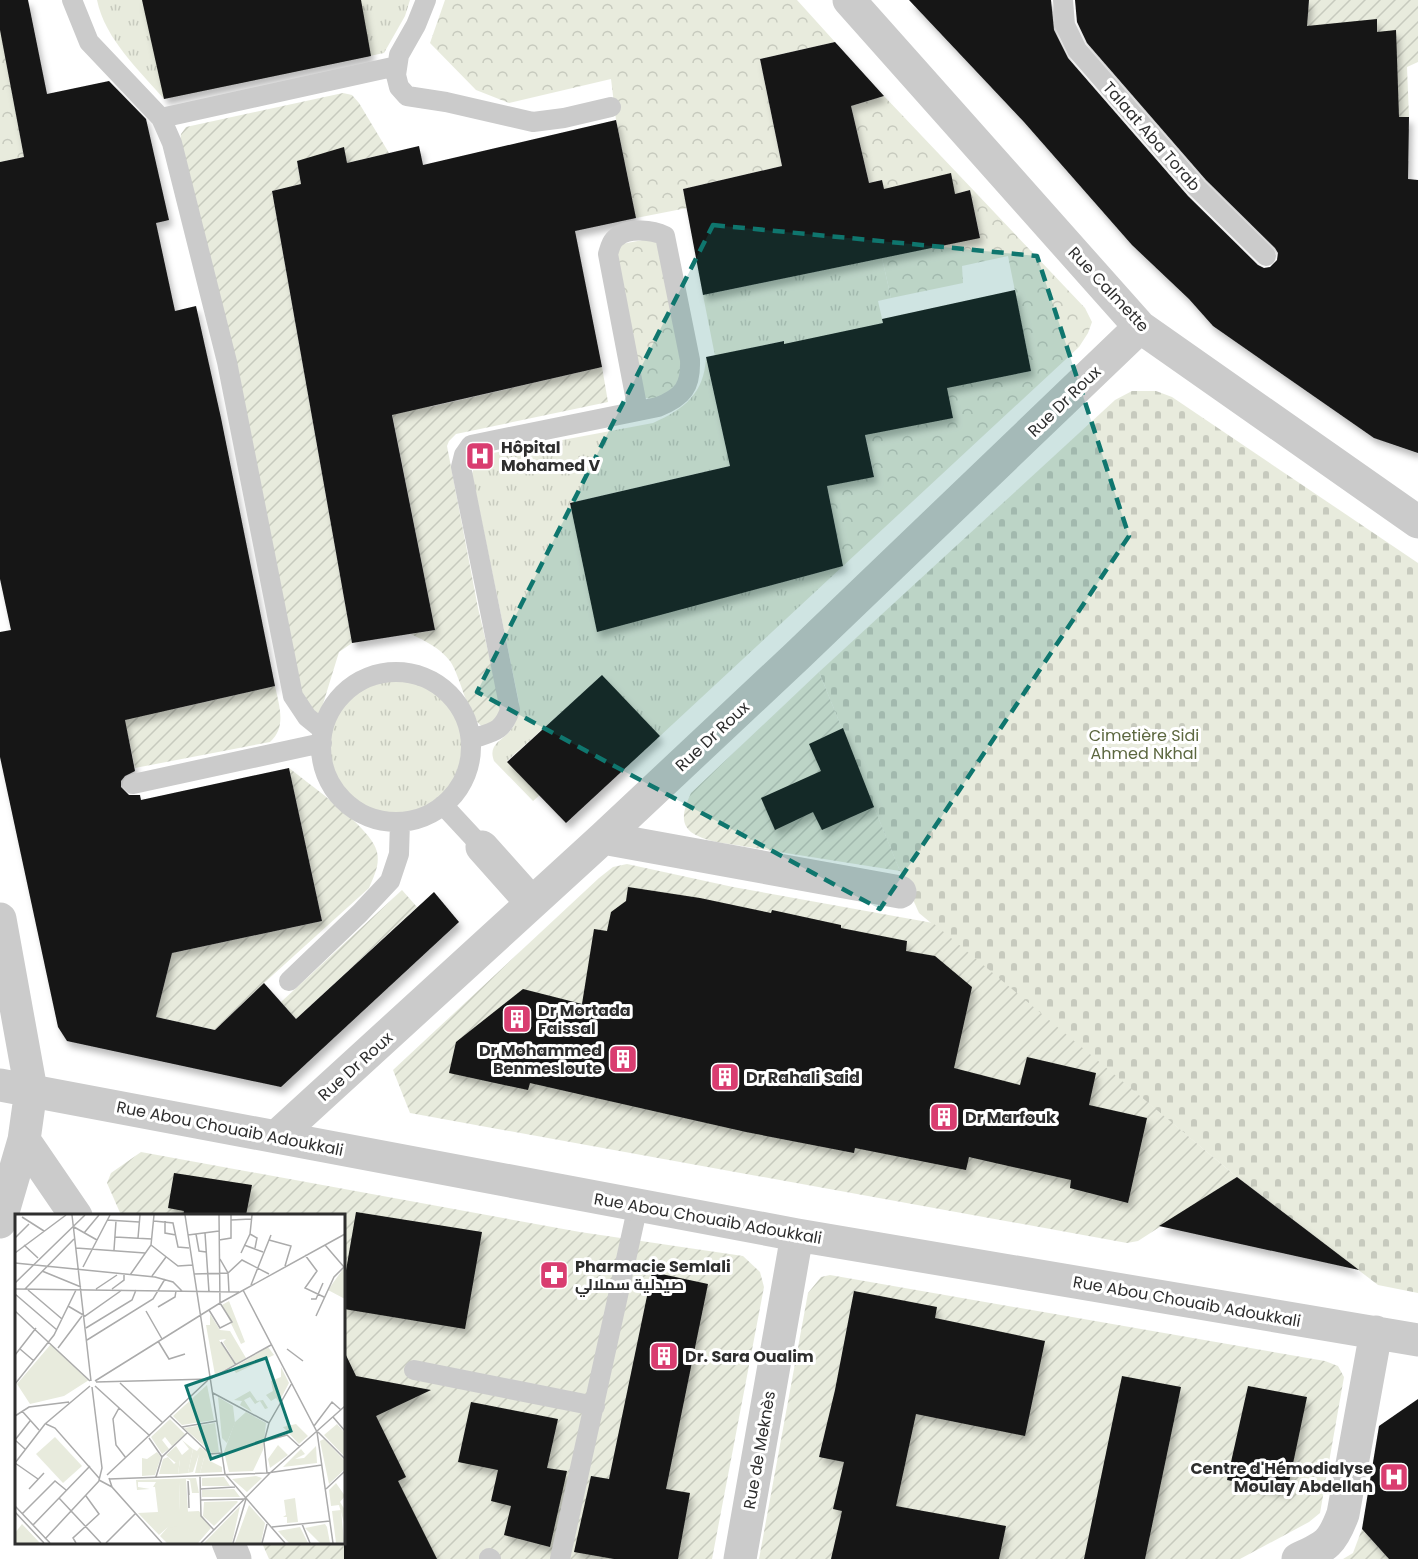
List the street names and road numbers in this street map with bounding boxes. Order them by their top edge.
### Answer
street label: Talaat Aba Torab [1098,77,1206,196]
street label: Rue Calmette [1063,242,1154,337]
street label: Rue Dr Roux [1023,360,1106,442]
street label: Rue Dr Roux [670,696,755,777]
street label: Rue Dr Roux [313,1026,398,1106]
street label: Rue Abou Chouaib Adoukkali [114,1095,345,1162]
street label: Rue Abou Chouaib Adoukkali [592,1187,824,1250]
street label: Rue Abou Chouaib Adoukkali [1071,1270,1303,1333]
street label: Rue de Meknès [738,1389,781,1511]

